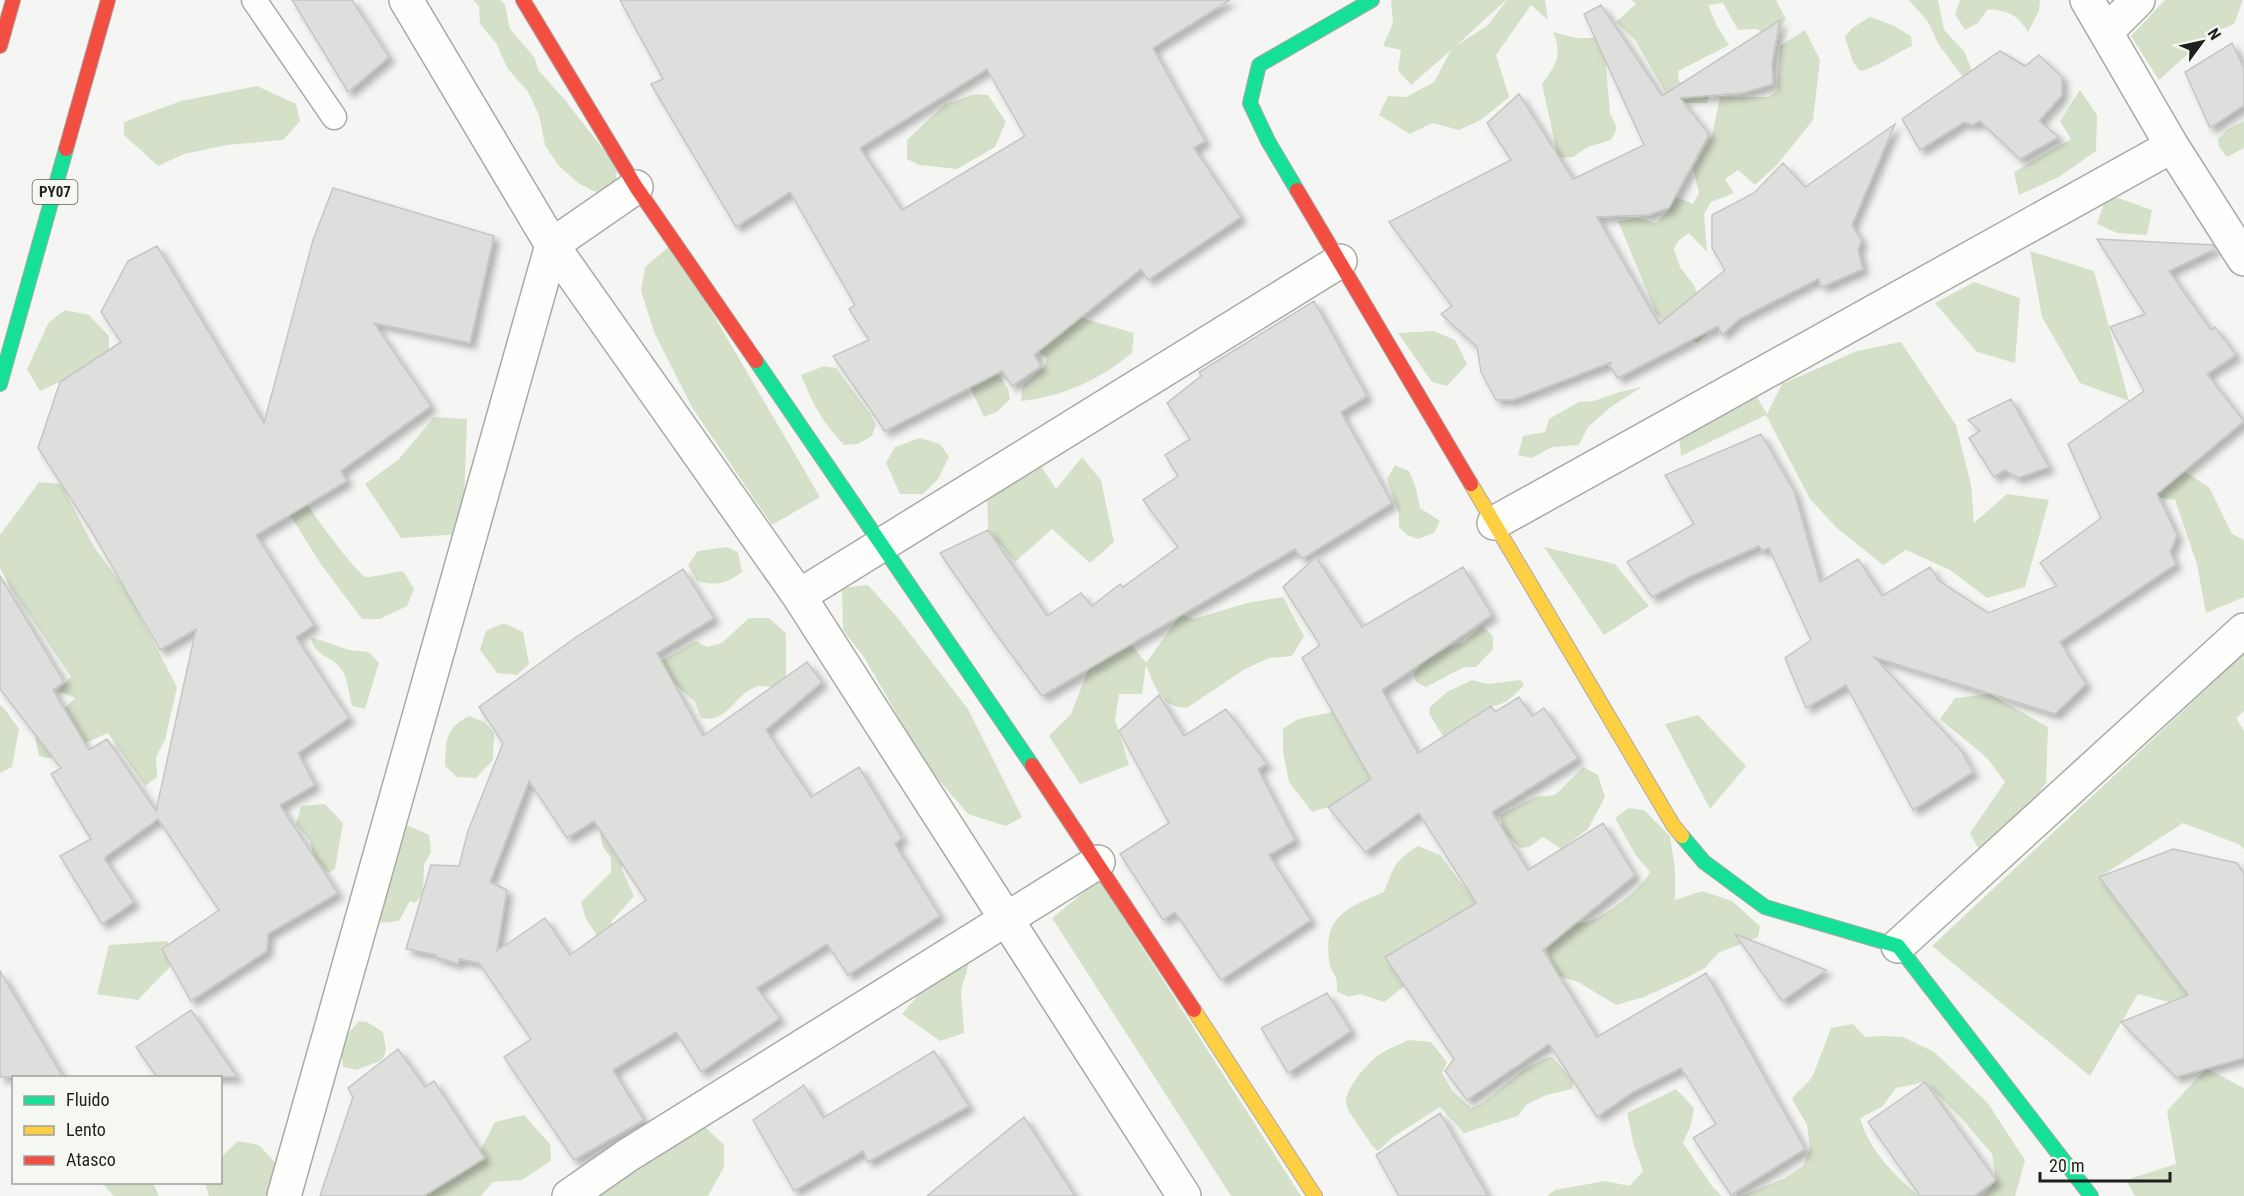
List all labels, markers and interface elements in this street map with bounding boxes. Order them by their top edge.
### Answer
north arrow [2172,12,2232,72]
text: N [2204,25,2225,43]
road number: PY07 [32,180,78,204]
legend [12,1076,222,1184]
text: Fluido [66,1089,110,1110]
text: Lento [66,1119,106,1140]
scale bar [2040,1145,2170,1183]
text: Atasco [66,1149,116,1170]
text: 20 m [2049,1155,2084,1176]

